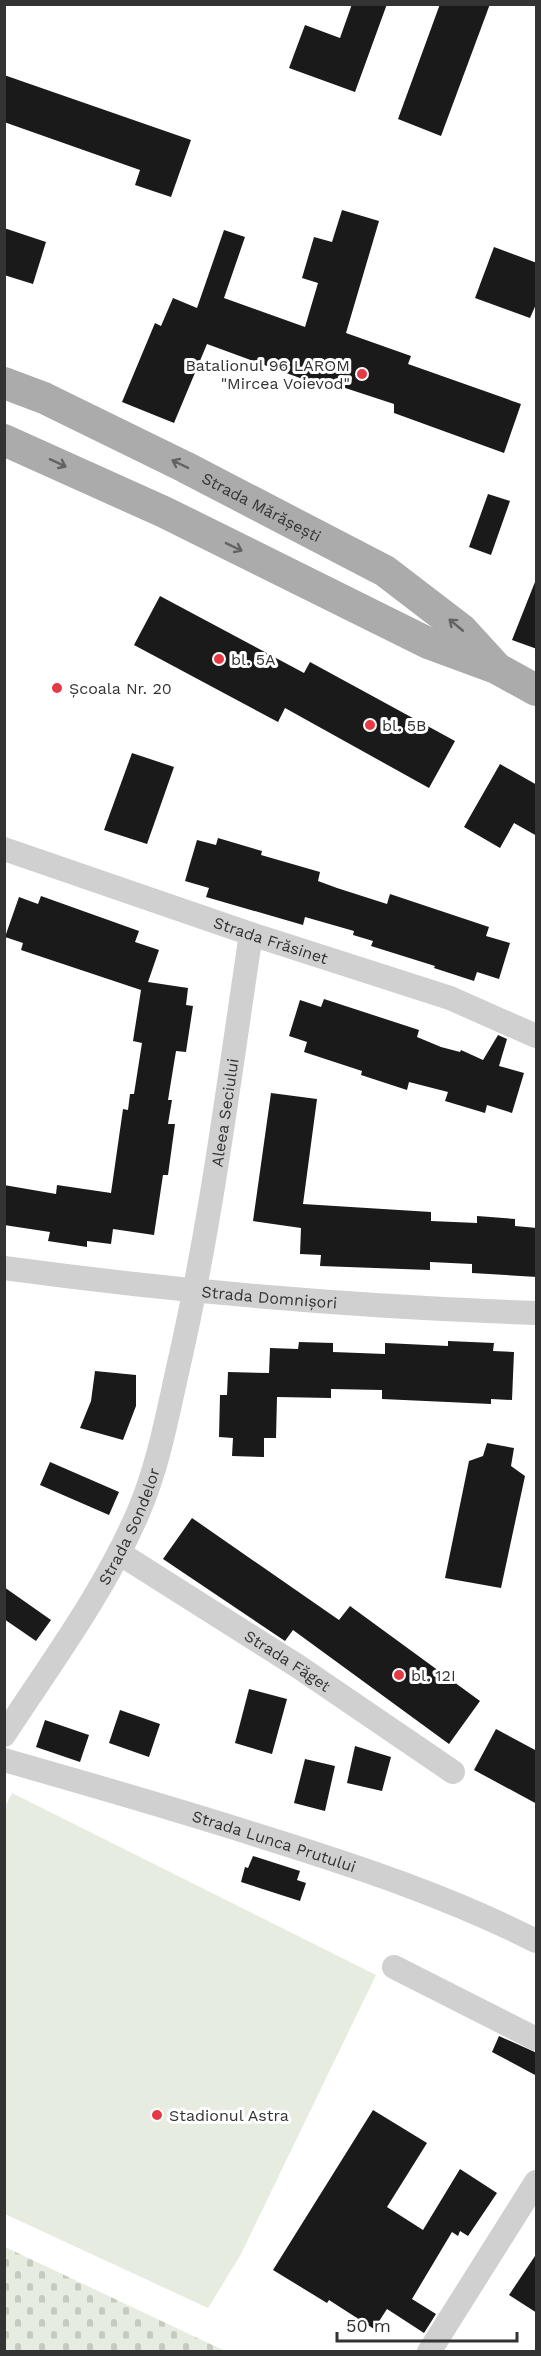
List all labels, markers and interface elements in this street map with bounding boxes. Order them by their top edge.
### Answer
place label: Batalionul 96 LAROM "Mircea Voievod" [185,356,350,393]
marker: Batalionul 96 LAROM "Mircea Voievod" [355,367,369,381]
one-way arrow [48,458,66,470]
one-way arrow [171,458,189,470]
street label: Strada Mărășești [199,468,324,546]
one-way arrow [225,541,242,553]
one-way arrow [448,619,464,632]
place label: bl. 5A [231,650,276,669]
marker: bl. 5A [212,652,226,666]
place label: Școala Nr. 20 [69,679,172,698]
marker: Școala Nr. 20 [50,681,64,695]
place label: bl. 5B [382,716,426,735]
marker: bl. 5B [363,718,377,732]
street label: Strada Frăsinet [211,912,331,968]
street label: Aleea Seciului [207,1057,242,1168]
street label: Strada Domnișori [201,1282,338,1312]
street label: Strada Sondelor [94,1465,163,1588]
street label: Strada Făget [241,1626,335,1695]
place label: bl. 12I [411,1666,456,1685]
marker: bl. 12I [392,1668,406,1682]
street label: Strada Lunca Prutului [190,1806,359,1876]
place label: Stadionul Astra [169,2106,289,2125]
marker: Stadionul Astra [150,2108,164,2122]
scale bar [337,2305,517,2343]
text: 50 m [346,2315,391,2336]

